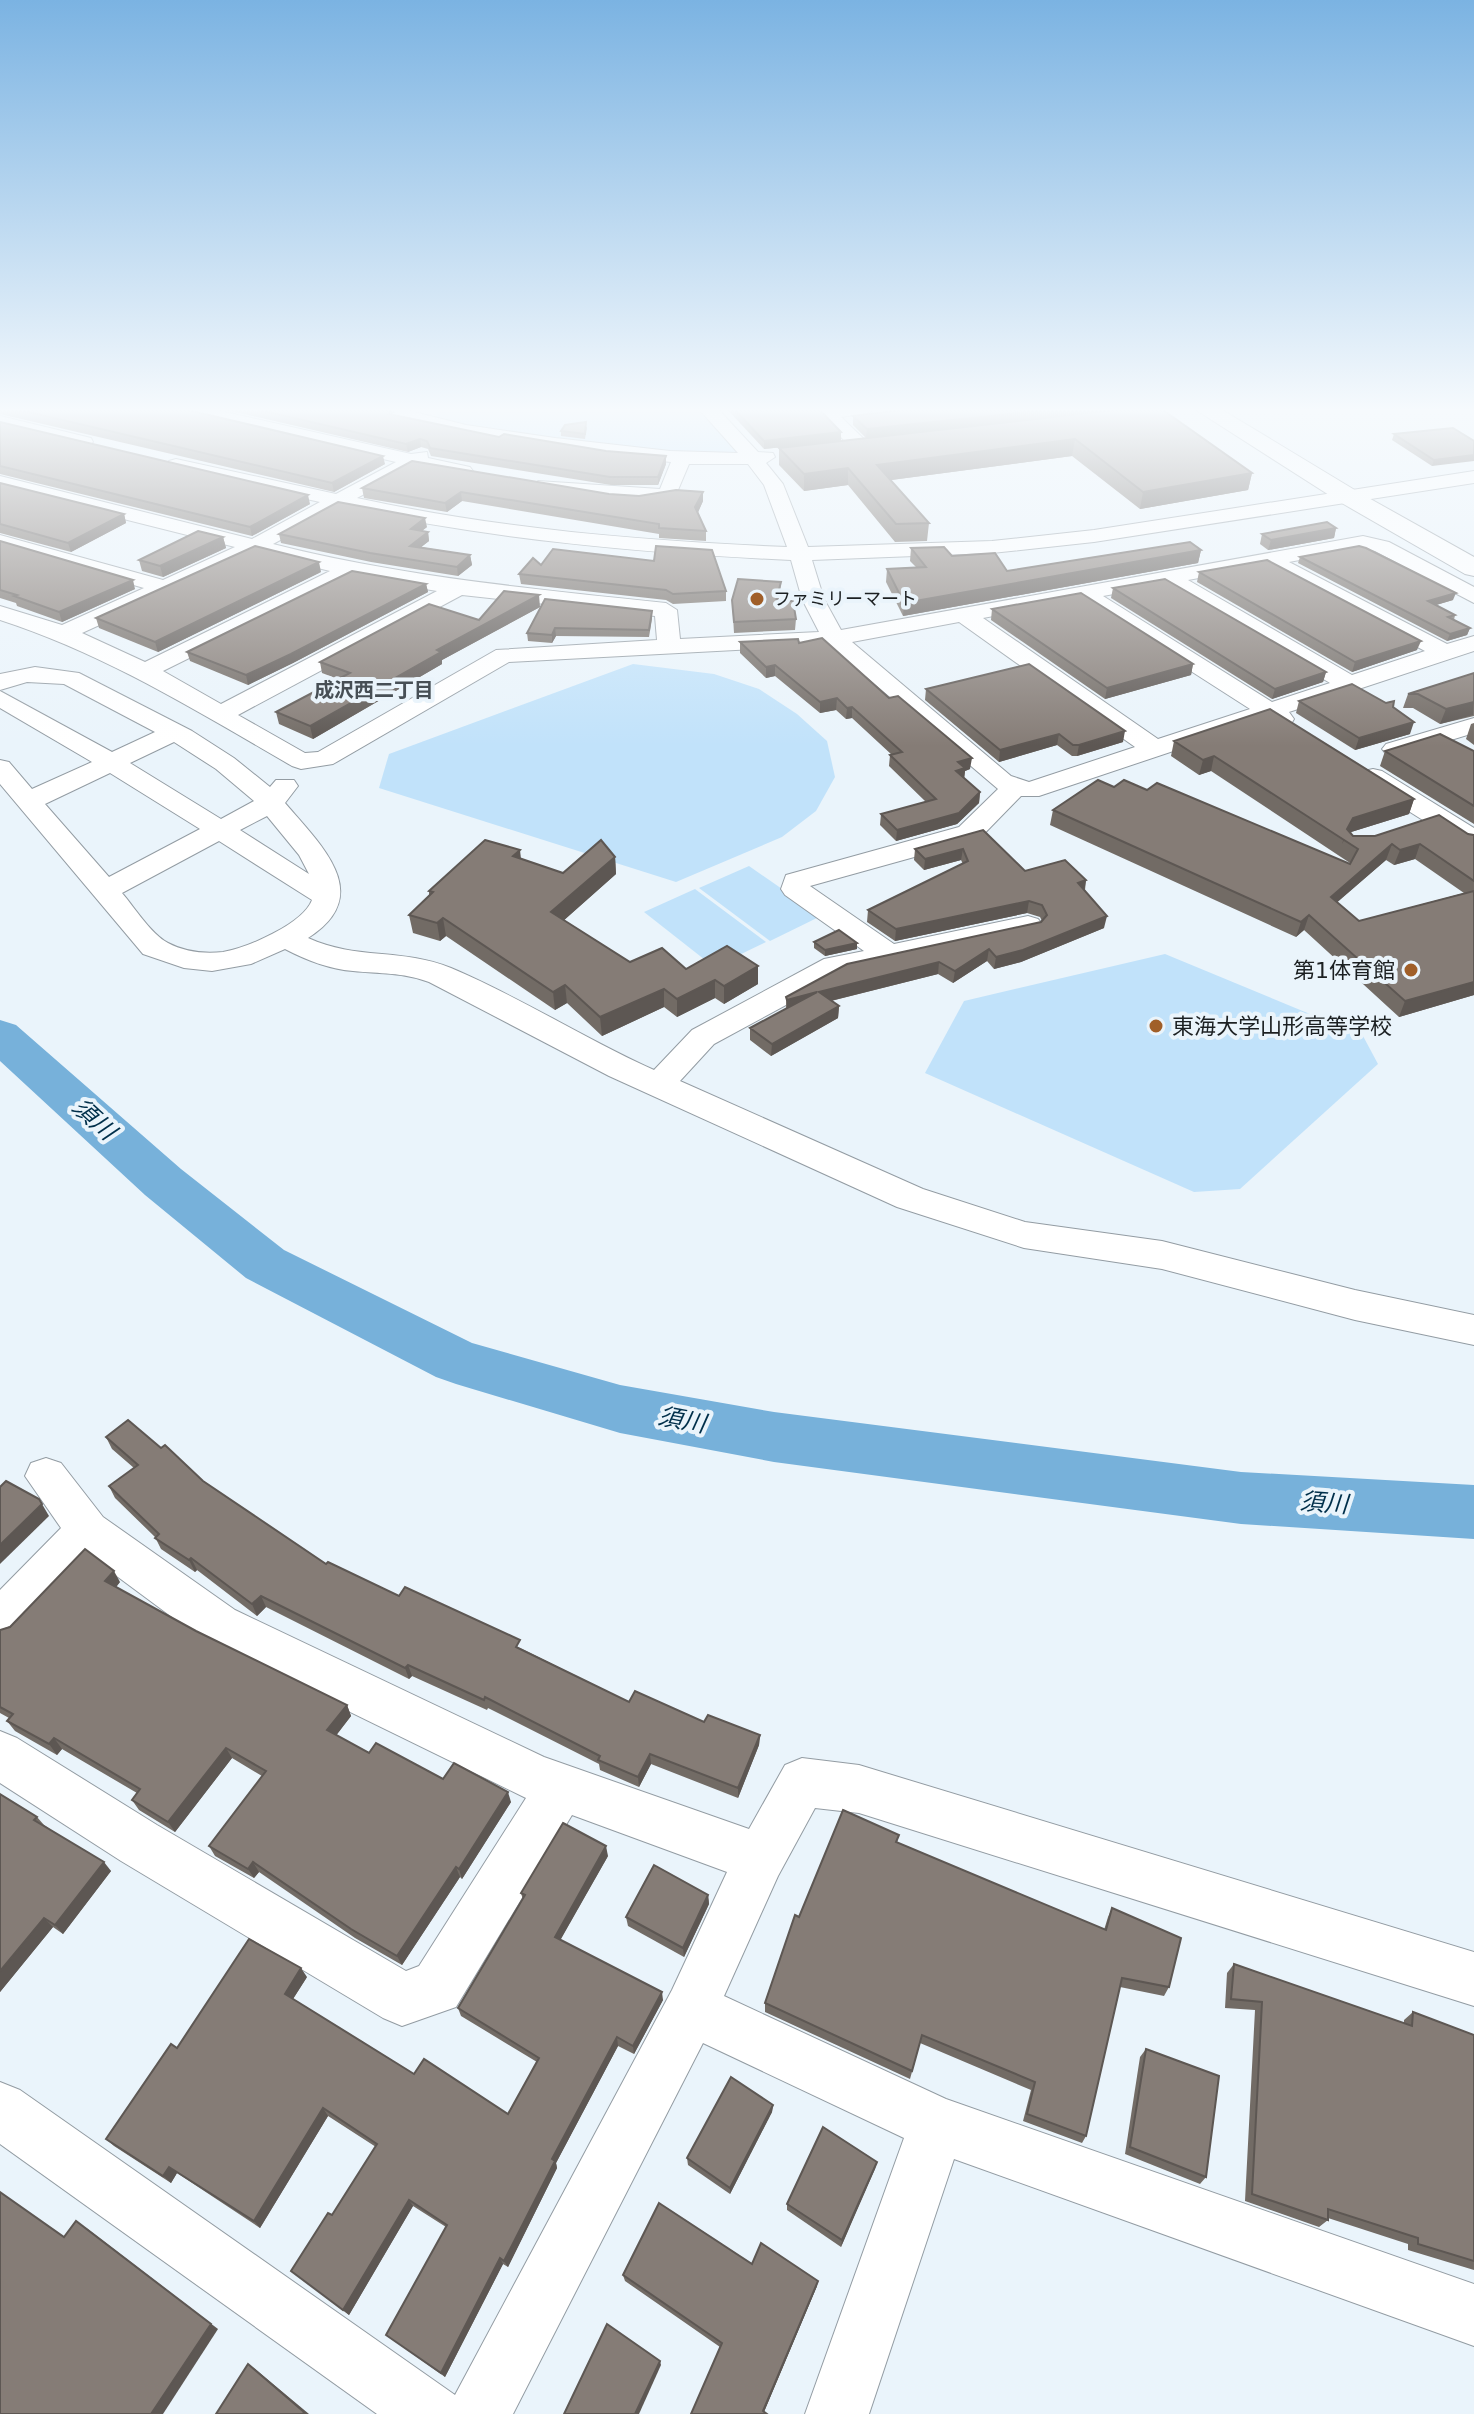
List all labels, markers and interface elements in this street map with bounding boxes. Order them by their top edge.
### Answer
place label: ファミリーマート [773,588,917,609]
marker: ファミリーマート [748,590,766,608]
district label: 成沢西二丁目 [314,678,434,702]
place label: 第1体育館 [1293,958,1395,983]
marker: 第1体育館 [1402,961,1420,979]
place label: 東海大学山形高等学校 [1172,1014,1392,1039]
marker: 東海大学山形高等学校 [1147,1017,1165,1035]
water label: 須川 [67,1093,123,1147]
water label: 須川 [656,1402,711,1438]
water label: 須川 [1299,1487,1352,1519]

